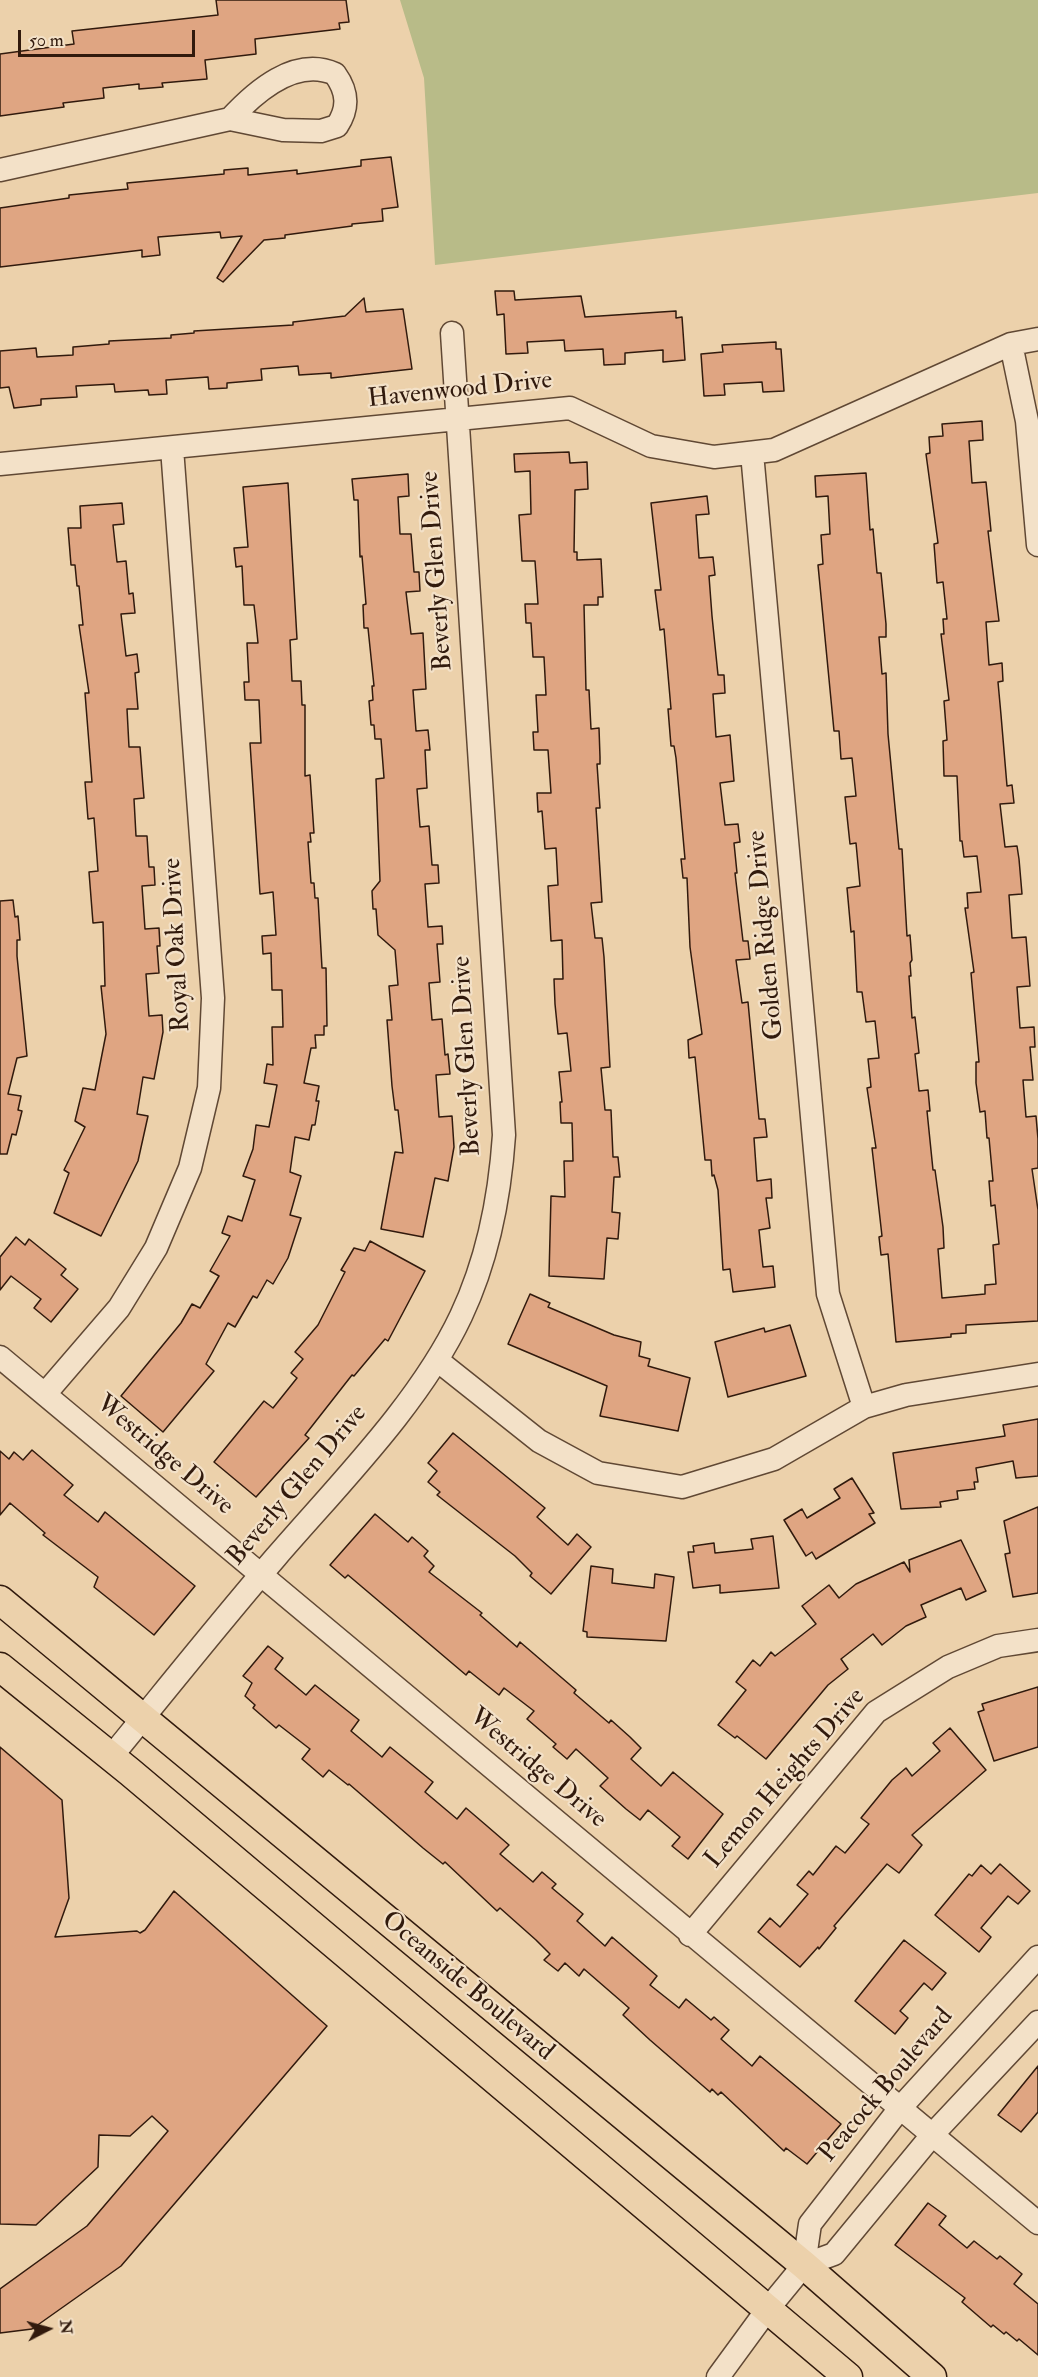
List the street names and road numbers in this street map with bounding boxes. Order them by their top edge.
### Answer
street label: Havenwood Drive [366,366,554,416]
street label: Beverly Glen Drive [415,470,461,672]
street label: Golden Ridge Drive [742,829,792,1041]
street label: Royal Oak Drive [158,857,198,1033]
street label: Beverly Glen Drive [447,955,489,1157]
street label: Westridge Drive [89,1389,239,1523]
street label: Beverly Glen Drive [222,1399,374,1573]
street label: Lemon Heights Drive [699,1683,873,1875]
street label: Westridge Drive [462,1702,612,1836]
street label: Oceanside Boulevard [374,1906,560,2068]
street label: Peacock Boulevard [813,2002,961,2170]

